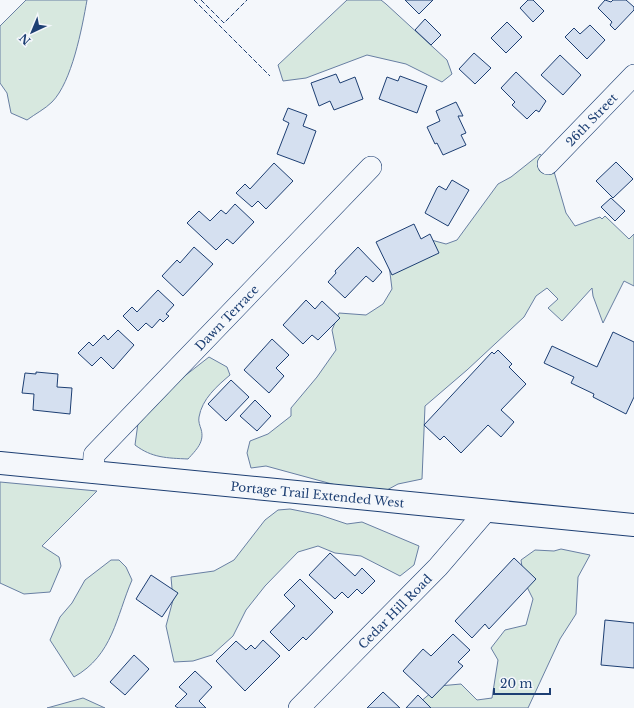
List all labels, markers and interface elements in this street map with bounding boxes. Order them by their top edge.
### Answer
north arrow [12,12,52,52]
text: N [16,30,34,48]
street label: 26th Street [562,90,620,149]
street label: Dawn Terrace [191,281,261,353]
street label: Portage Trail Extended West [230,478,405,510]
street label: Cedar Hill Road [355,571,434,652]
scale bar [494,670,550,696]
text: 20 m [500,676,532,691]

